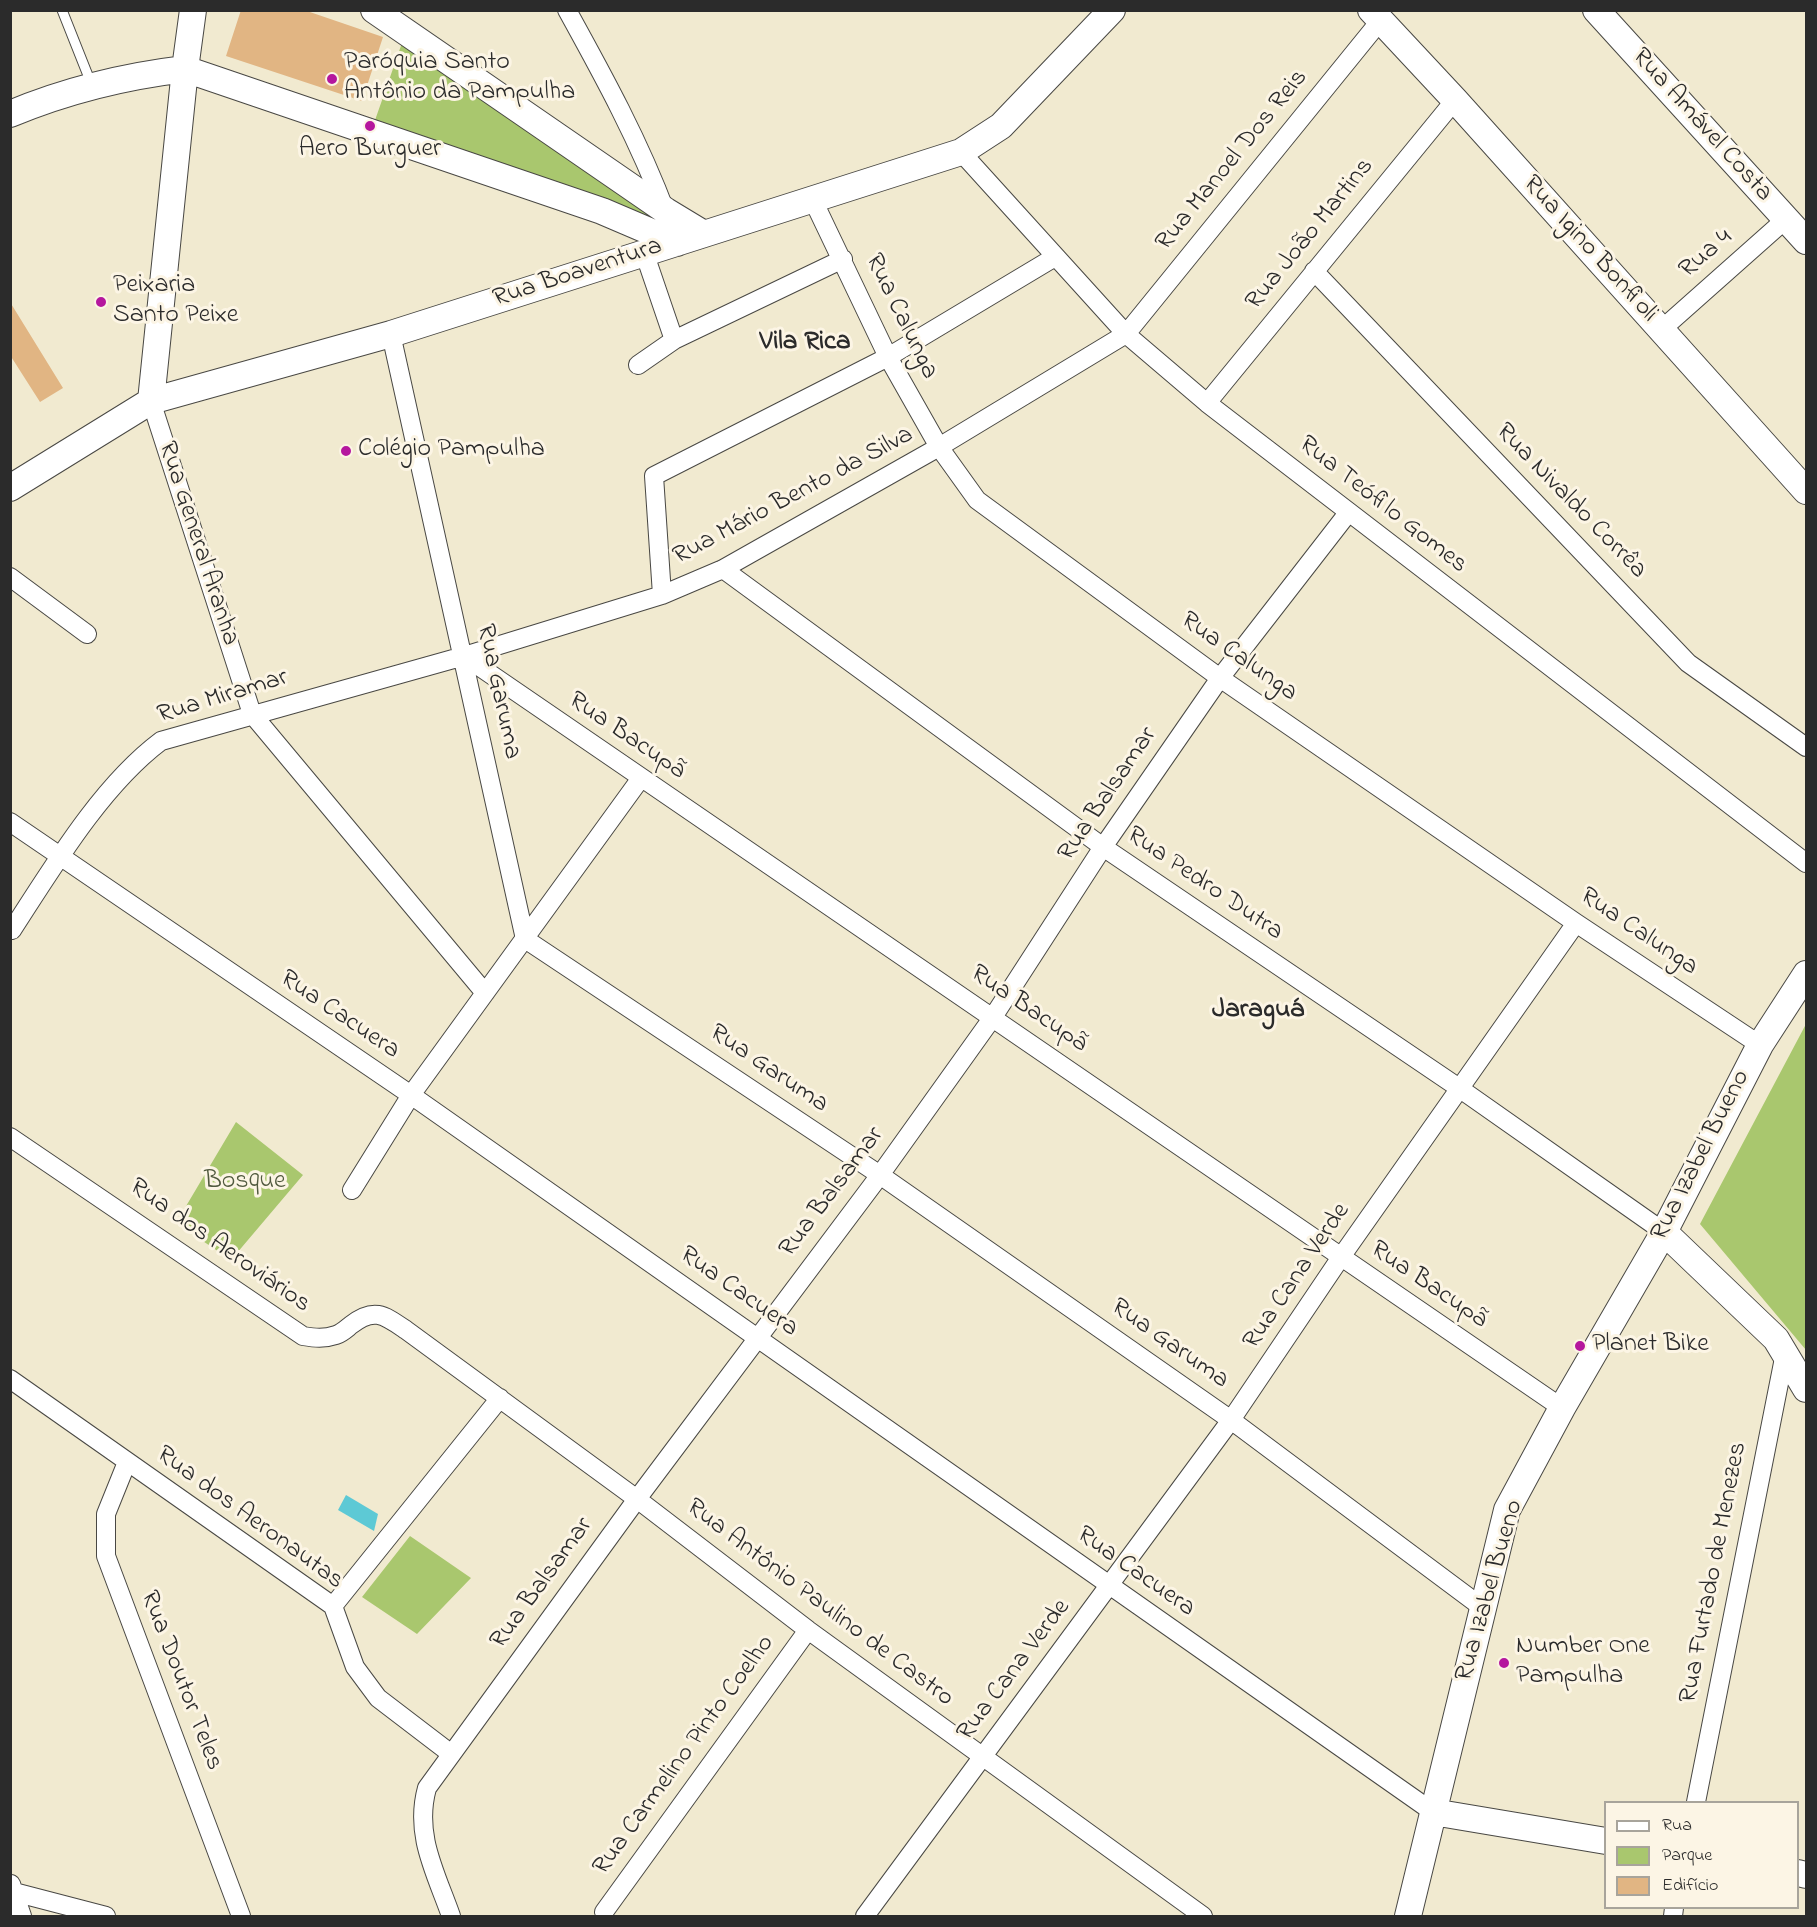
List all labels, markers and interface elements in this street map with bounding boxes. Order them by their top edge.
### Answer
street label: Rua Amável Costa [1624,43,1778,209]
place label: Paróquia Santo Antônio da Pampulha [344,48,575,110]
street label: Rua Manoel Dos Reis [1150,64,1316,258]
marker: Paróquia Santo Antônio da Pampulha [325,72,339,86]
marker: Aero Burguer [363,119,377,133]
place label: Aero Burguer [299,135,441,167]
street label: Rua João Martins [1240,153,1382,317]
street label: Rua Igino Bonfioli [1515,170,1663,330]
street label: Rua 4 [1674,223,1740,287]
street label: Rua Boaventura [490,232,666,316]
street label: Rua Calunga [856,249,944,385]
place label: Peixaria Santo Peixe [113,271,238,332]
marker: Peixaria Santo Peixe [94,295,108,309]
district label: Vila Rica [759,328,851,360]
street label: Rua Nivaldo Corrêa [1488,418,1652,586]
street label: Rua Mário Bento da Silva [669,421,919,573]
street label: Rua Teófilo Gomes [1291,430,1473,582]
place label: Colégio Pampulha [358,435,545,467]
street label: Rua General Aranha [149,438,245,650]
marker: Colégio Pampulha [339,444,353,458]
street label: Rua Calunga [1173,606,1303,710]
street label: Rua Garuma [467,622,527,762]
street label: Rua Miramar [154,663,292,733]
street label: Rua Bacupã [561,686,691,788]
street label: Rua Balsamar [1053,722,1165,868]
street label: Rua Pedro Dutra [1120,821,1288,949]
street label: Rua Calunga [1573,882,1703,984]
street label: Rua Bacupã [963,959,1093,1061]
street label: Rua Cacuera [273,964,405,1068]
district label: Jaraguá [1212,996,1304,1028]
street label: Rua Garuma [702,1019,834,1121]
street label: Rua Izabel Bueno [1646,1065,1758,1247]
street label: Rua Balsamar [774,1122,892,1264]
park label: Bosque [204,1167,286,1199]
street label: Rua dos Aeroviários [122,1173,316,1321]
street label: Rua Cana Verde [1238,1198,1358,1356]
street label: Rua Bacupã [1363,1235,1493,1337]
street label: Rua Cacuera [672,1241,804,1345]
street label: Rua Garuma [1104,1293,1234,1397]
place label: Planet Bike [1592,1330,1709,1362]
marker: Planet Bike [1573,1339,1587,1353]
street label: Rua dos Aeronautas [149,1440,349,1598]
street label: Rua Furtado de Menezes [1674,1440,1756,1706]
street label: Rua Antônio Paulino de Castro [679,1493,959,1715]
street label: Rua Izabel Bueno [1450,1497,1532,1685]
street label: Rua Balsamar [485,1512,601,1656]
street label: Rua Cacuera [1069,1521,1201,1625]
street label: Rua Doutor Teles [131,1587,229,1775]
street label: Rua Cana Verde [952,1594,1078,1748]
street label: Rua Carmelino Pinto Coelho [587,1630,783,1882]
place label: Number One Pampulha [1516,1632,1650,1694]
marker: Number One Pampulha [1497,1656,1511,1670]
legend [1604,1801,1799,1909]
text: Rua [1662,1813,1692,1839]
text: Parque [1662,1843,1712,1869]
text: Edifício [1662,1873,1718,1899]

